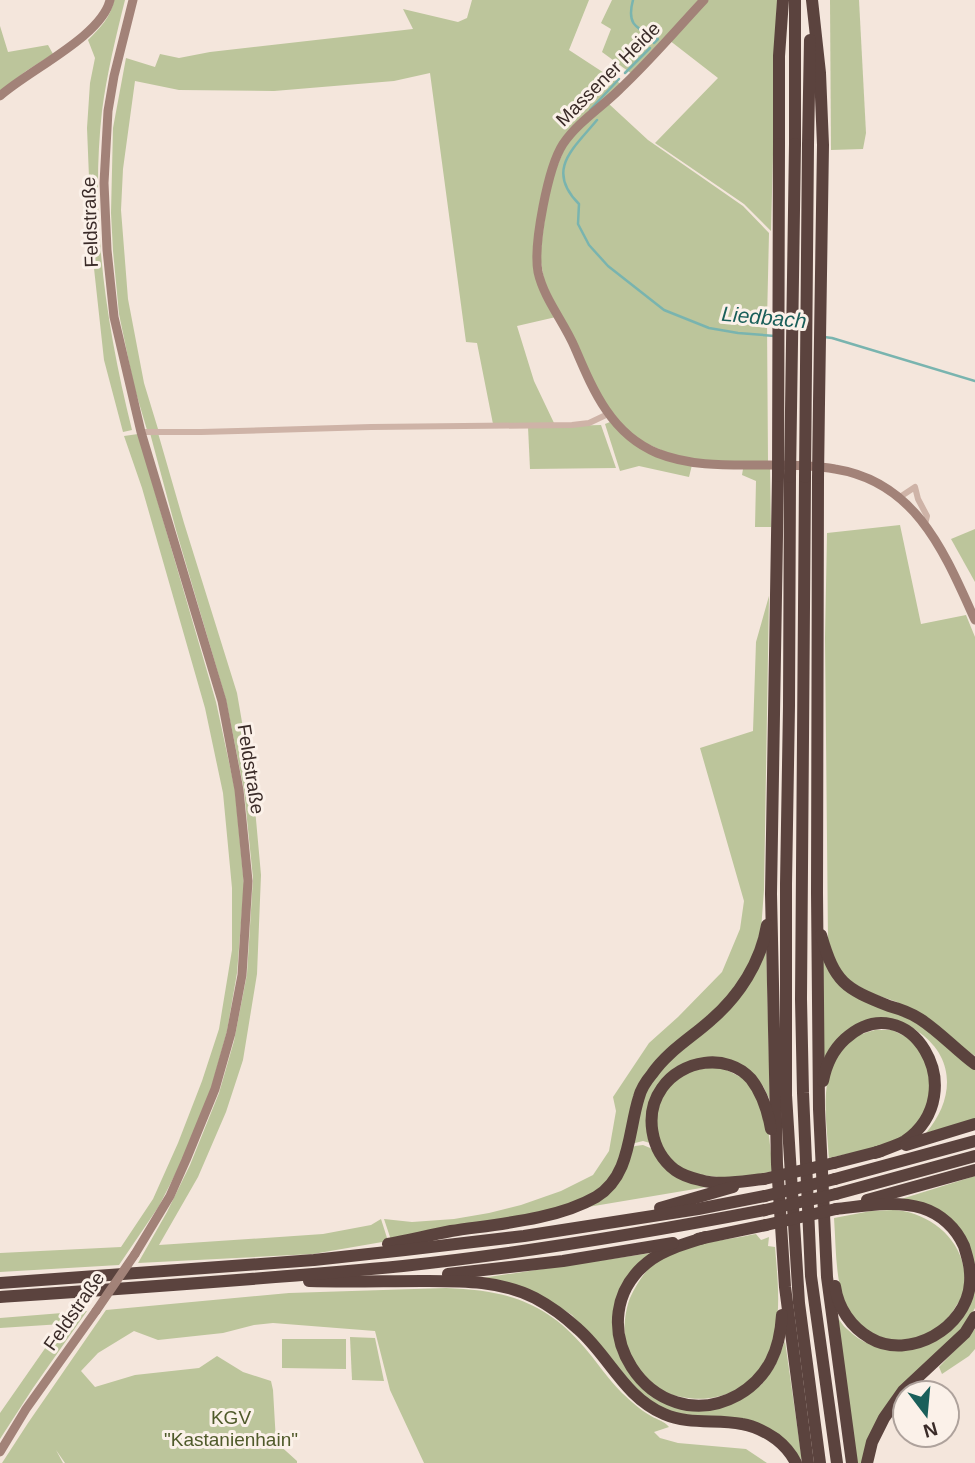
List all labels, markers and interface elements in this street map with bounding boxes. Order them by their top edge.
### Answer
street label: Massener Heide [552,18,664,130]
street label: Feldstraße [78,176,102,268]
water label: Liedbach [721,302,807,332]
street label: Feldstraße [234,723,268,815]
street label: Feldstraße [39,1268,109,1354]
north arrow [891,1379,961,1449]
park label: KGV "Kastanienhain" [164,1407,298,1450]
text: N [921,1418,940,1442]

